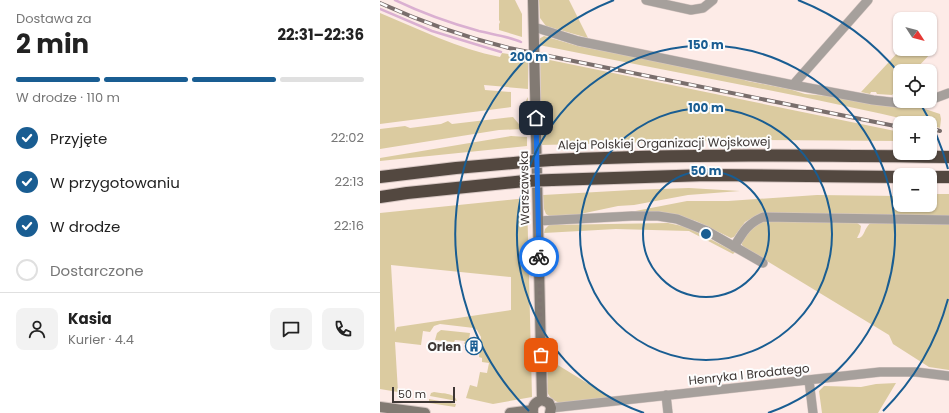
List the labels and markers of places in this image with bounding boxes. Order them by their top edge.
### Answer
pin [519,101,553,135]
centre of rings [699,227,713,241]
building icon: Orlen [464,336,484,356]
place label: Orlen [427,338,461,355]
pin [524,338,558,372]

